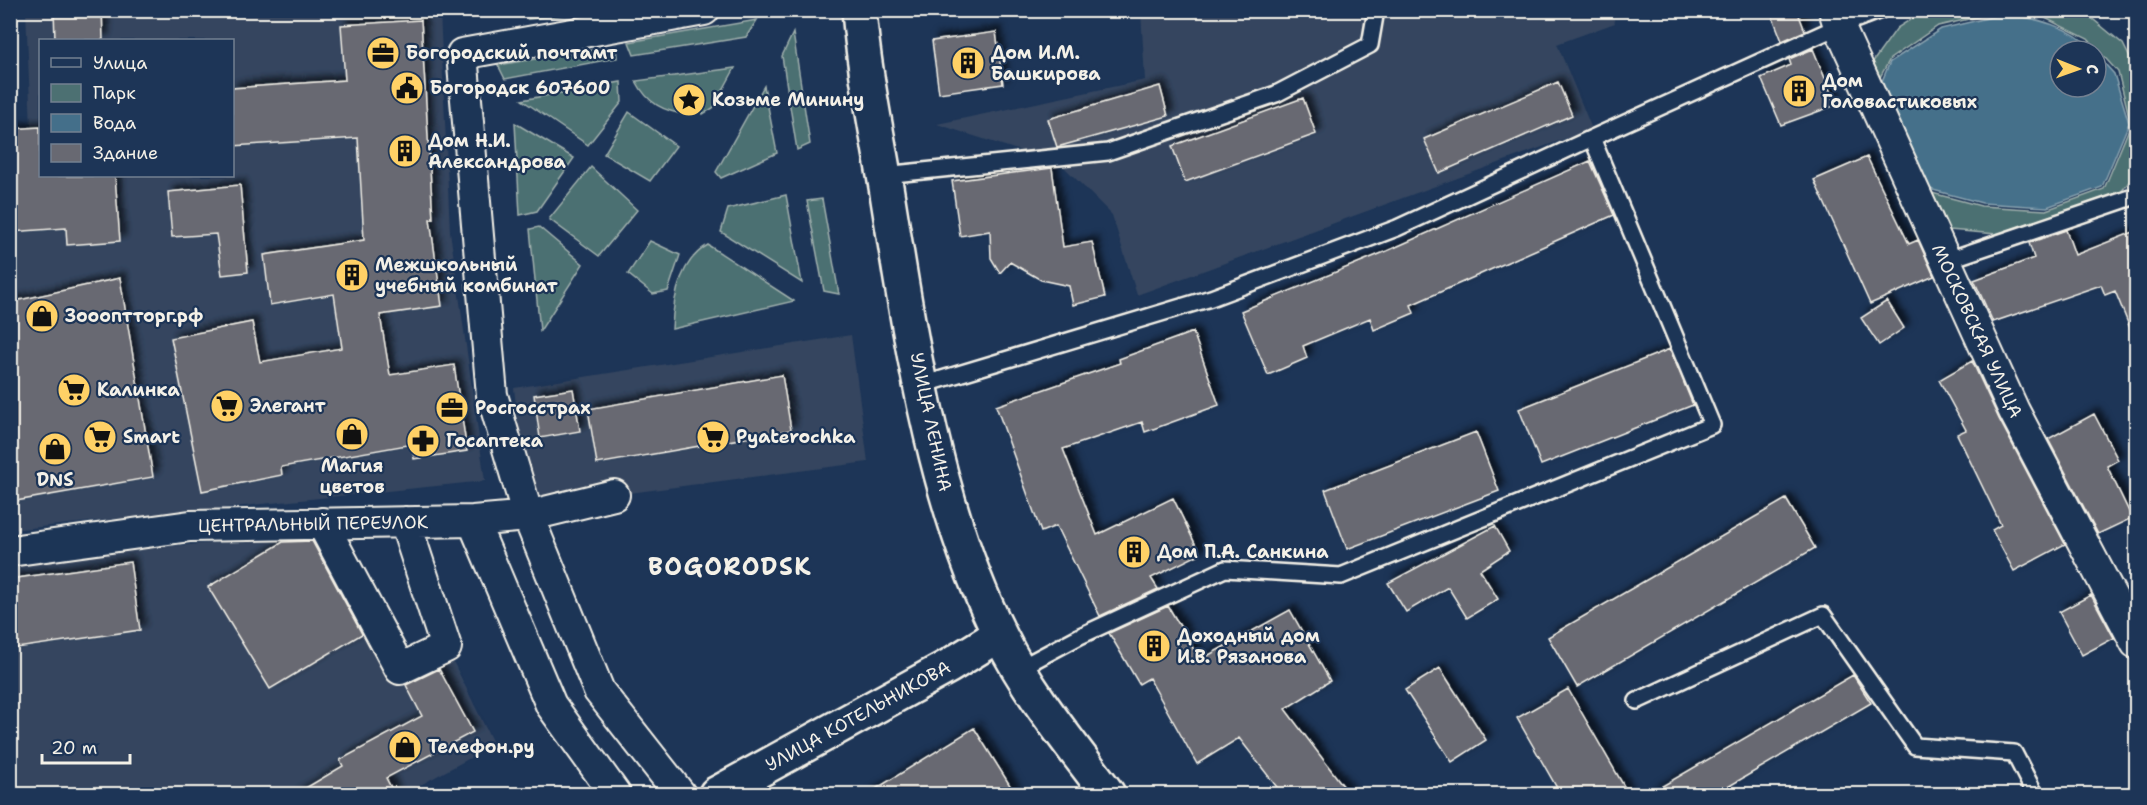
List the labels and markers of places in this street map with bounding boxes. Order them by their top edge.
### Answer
office icon: Богородский почтамт [365,35,401,71]
place label: Богородский почтамт [406,41,618,65]
place label: Дом И.М. Башкирова [991,41,1101,86]
building icon: Дом И.М. Башкирова [950,45,986,81]
place label: Дом Головастиковых [1822,69,1977,114]
public building icon: Богородск 607600 [389,70,425,106]
building icon: Дом Головастиковых [1781,73,1817,109]
place label: Богородск 607600 [430,76,610,100]
place icon: Козьме Минину [671,82,707,118]
place label: Козьме Минину [712,88,864,112]
place label: Дом Н.И. Александрова [428,129,567,174]
building icon: Дом Н.И. Александрова [387,133,423,169]
place label: Межшкольный учебный комбинат [375,253,558,298]
building icon: Межшкольный учебный комбинат [334,257,370,293]
shop icon: Зоооптторг.рф [24,298,60,334]
place label: Зоооптторг.рф [65,304,203,328]
supermarket icon: Калинка [56,372,92,408]
place label: Калинка [97,378,180,402]
supermarket icon: Элегант [209,388,245,424]
office icon: Росгосстрах [434,390,470,426]
place label: Элегант [250,394,326,418]
place label: Росгосстрах [475,396,591,420]
shop icon: Магия цветов [334,416,370,452]
supermarket icon: Smart [82,419,118,455]
supermarket icon: Pyaterochka [695,419,731,455]
pharmacy icon: Госаптека [405,423,441,459]
place label: Smart [123,425,180,449]
place label: Pyaterochka [736,425,856,449]
place label: Госаптека [446,429,544,453]
shop icon: DNS [37,431,73,467]
place label: Магия цветов [320,454,384,499]
place label: DNS [37,468,73,492]
building icon: Дом П.А. Санкина [1116,534,1152,570]
place label: Дом П.А. Санкина [1157,540,1329,564]
place label: Доходный дом И.В. Рязанова [1177,624,1320,669]
building icon: Доходный дом И.В. Рязанова [1136,628,1172,664]
shop icon: Телефон.ру [387,729,423,765]
place label: Телефон.ру [428,735,535,759]

